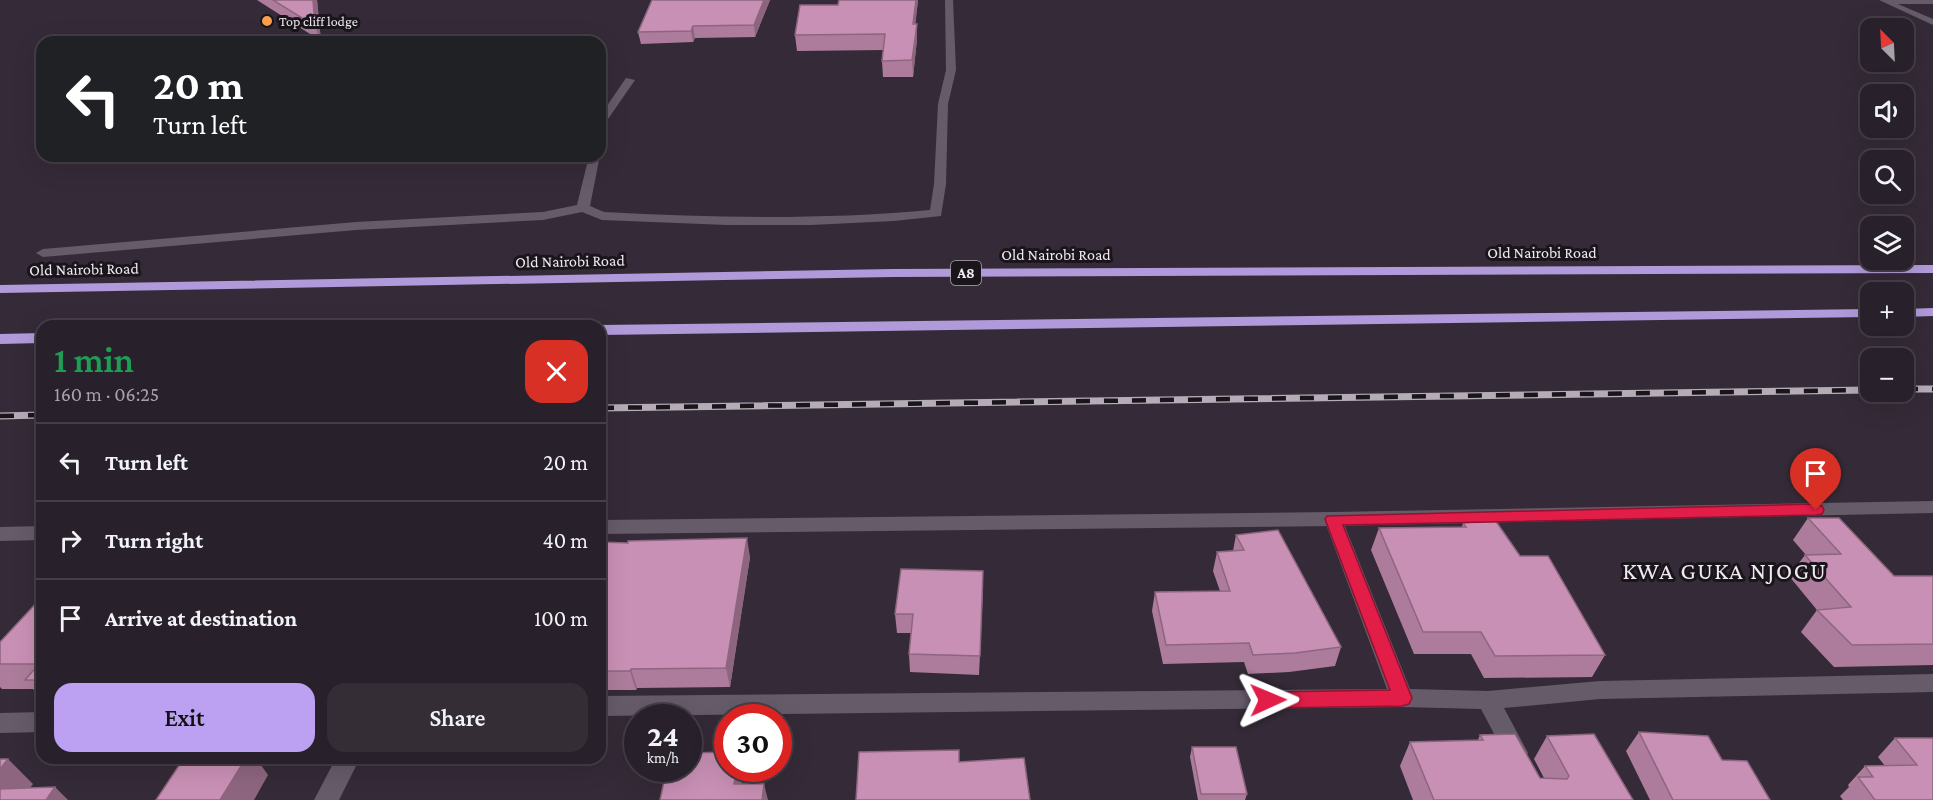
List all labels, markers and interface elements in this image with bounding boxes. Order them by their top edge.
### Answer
place label: Top cliff lodge [279,13,358,29]
marker: Top cliff lodge [260,14,274,28]
north arrow [1860,18,1914,72]
map controls [1860,18,1914,402]
icon: left [54,60,132,138]
text: 20 m [153,61,244,108]
button: sound [1860,84,1914,138]
text: Turn left [153,110,247,140]
button: search [1860,150,1914,204]
button: layers [1860,216,1914,270]
street label: Old Nairobi Road [1487,244,1597,261]
street label: Old Nairobi Road [1001,246,1111,263]
street label: Old Nairobi Road [515,252,625,270]
street label: Old Nairobi Road [29,260,139,278]
road number: A8 [951,261,981,285]
button: + [1860,282,1914,336]
text: 1 min [54,340,134,380]
button: close [525,340,588,403]
button: − [1860,348,1914,402]
text: 160 m · 06:25 [54,383,159,405]
icon: left [54,446,87,479]
pin [1790,448,1841,510]
text: Turn left [105,450,188,475]
text: 20 m [543,450,588,475]
icon: arrive [1799,457,1832,490]
icon: right [54,524,87,557]
text: Turn right [105,528,203,553]
text: 40 m [543,528,588,553]
district label: KWA GUKA NJOGU [1623,557,1827,584]
icon: arrive [54,602,87,635]
text: Arrive at destination [105,606,297,631]
text: 100 m [534,606,588,631]
position arrow [1236,668,1300,732]
button: Exit [54,683,315,752]
button: Share [327,683,588,752]
speed limit sign: 30 [714,704,792,782]
text: 24 [647,719,679,752]
text: km/h [647,750,679,766]

